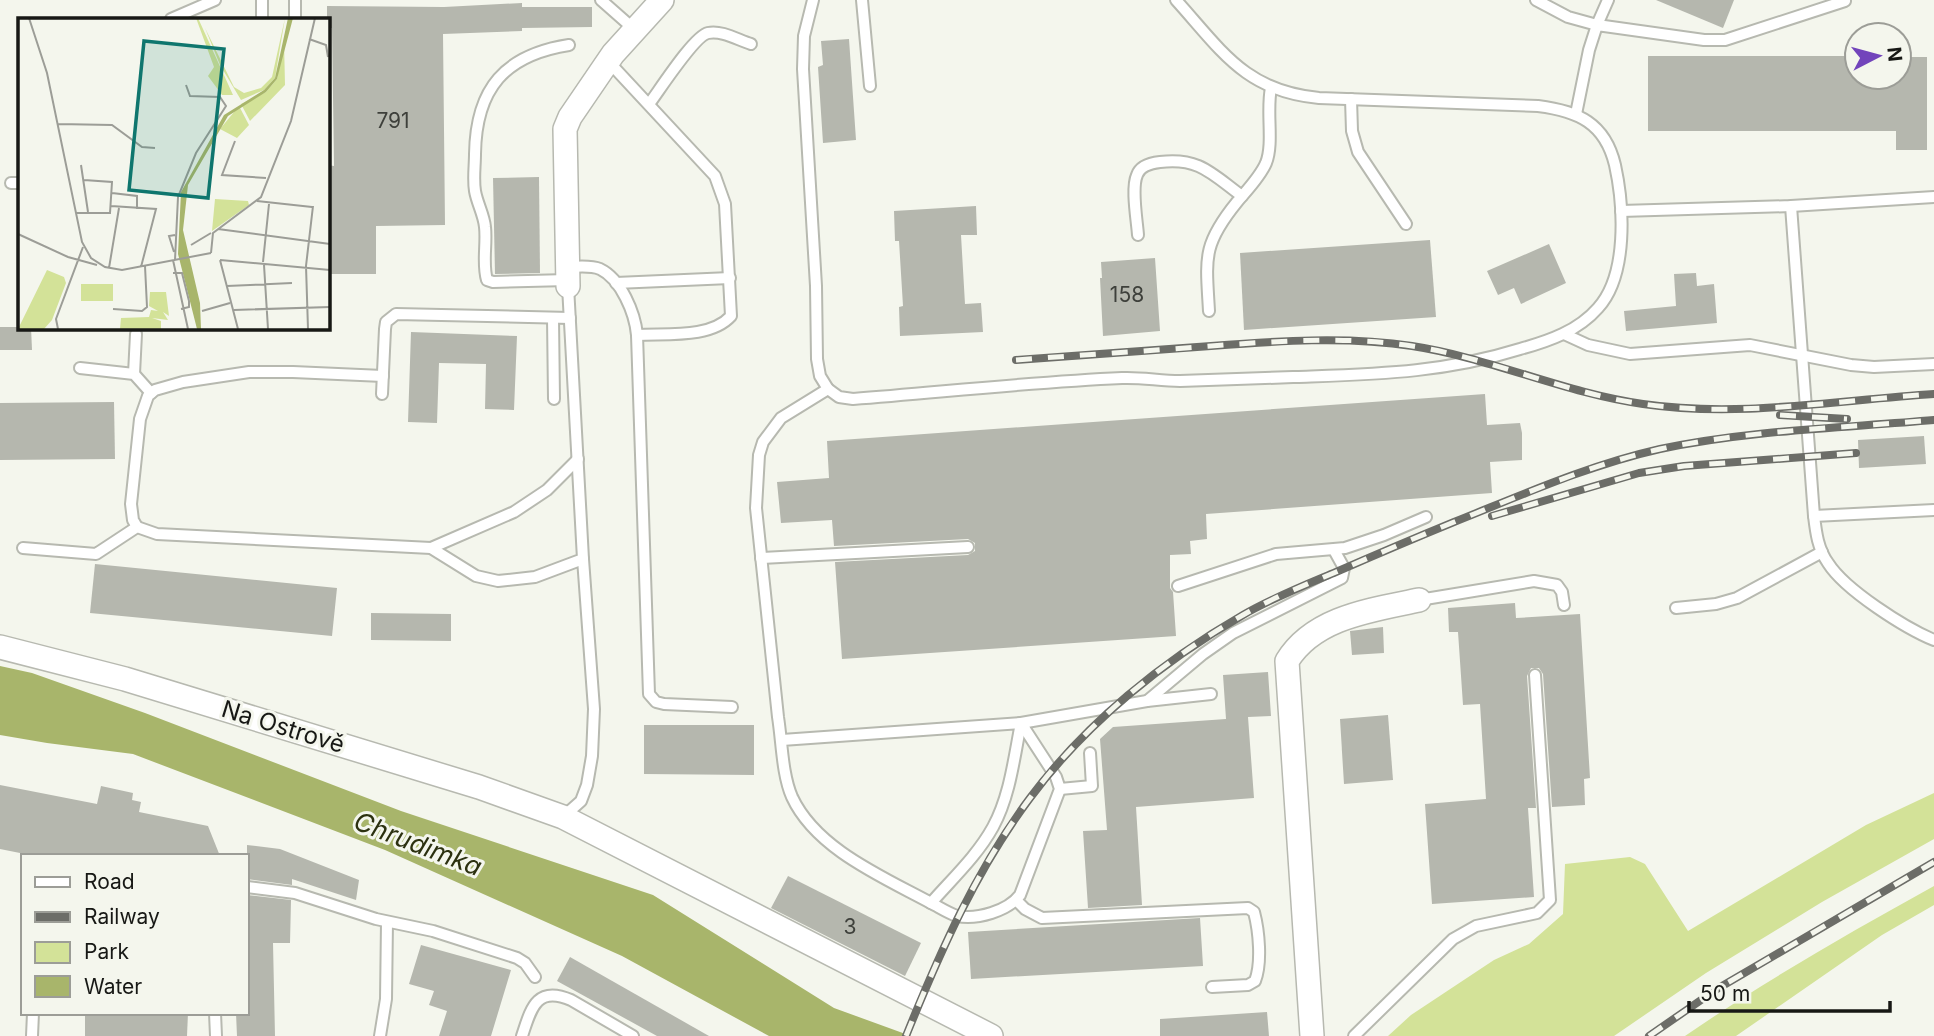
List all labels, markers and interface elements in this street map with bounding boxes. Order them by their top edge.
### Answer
inset map [18,18,329,329]
north arrow [1843,21,1913,91]
text: N [1882,46,1907,63]
house number: 791 [376,108,410,133]
house number: 158 [1110,282,1144,307]
street label: Na Ostrově [218,694,348,759]
water label: Chrudimka [350,805,486,882]
legend [21,854,248,1015]
text: Road [84,869,135,894]
text: Railway [84,904,160,929]
house number: 3 [844,914,856,939]
text: Park [84,939,129,964]
scale bar [1689,970,1890,1014]
text: Water [84,974,142,999]
text: 50 m [1700,981,1750,1006]

